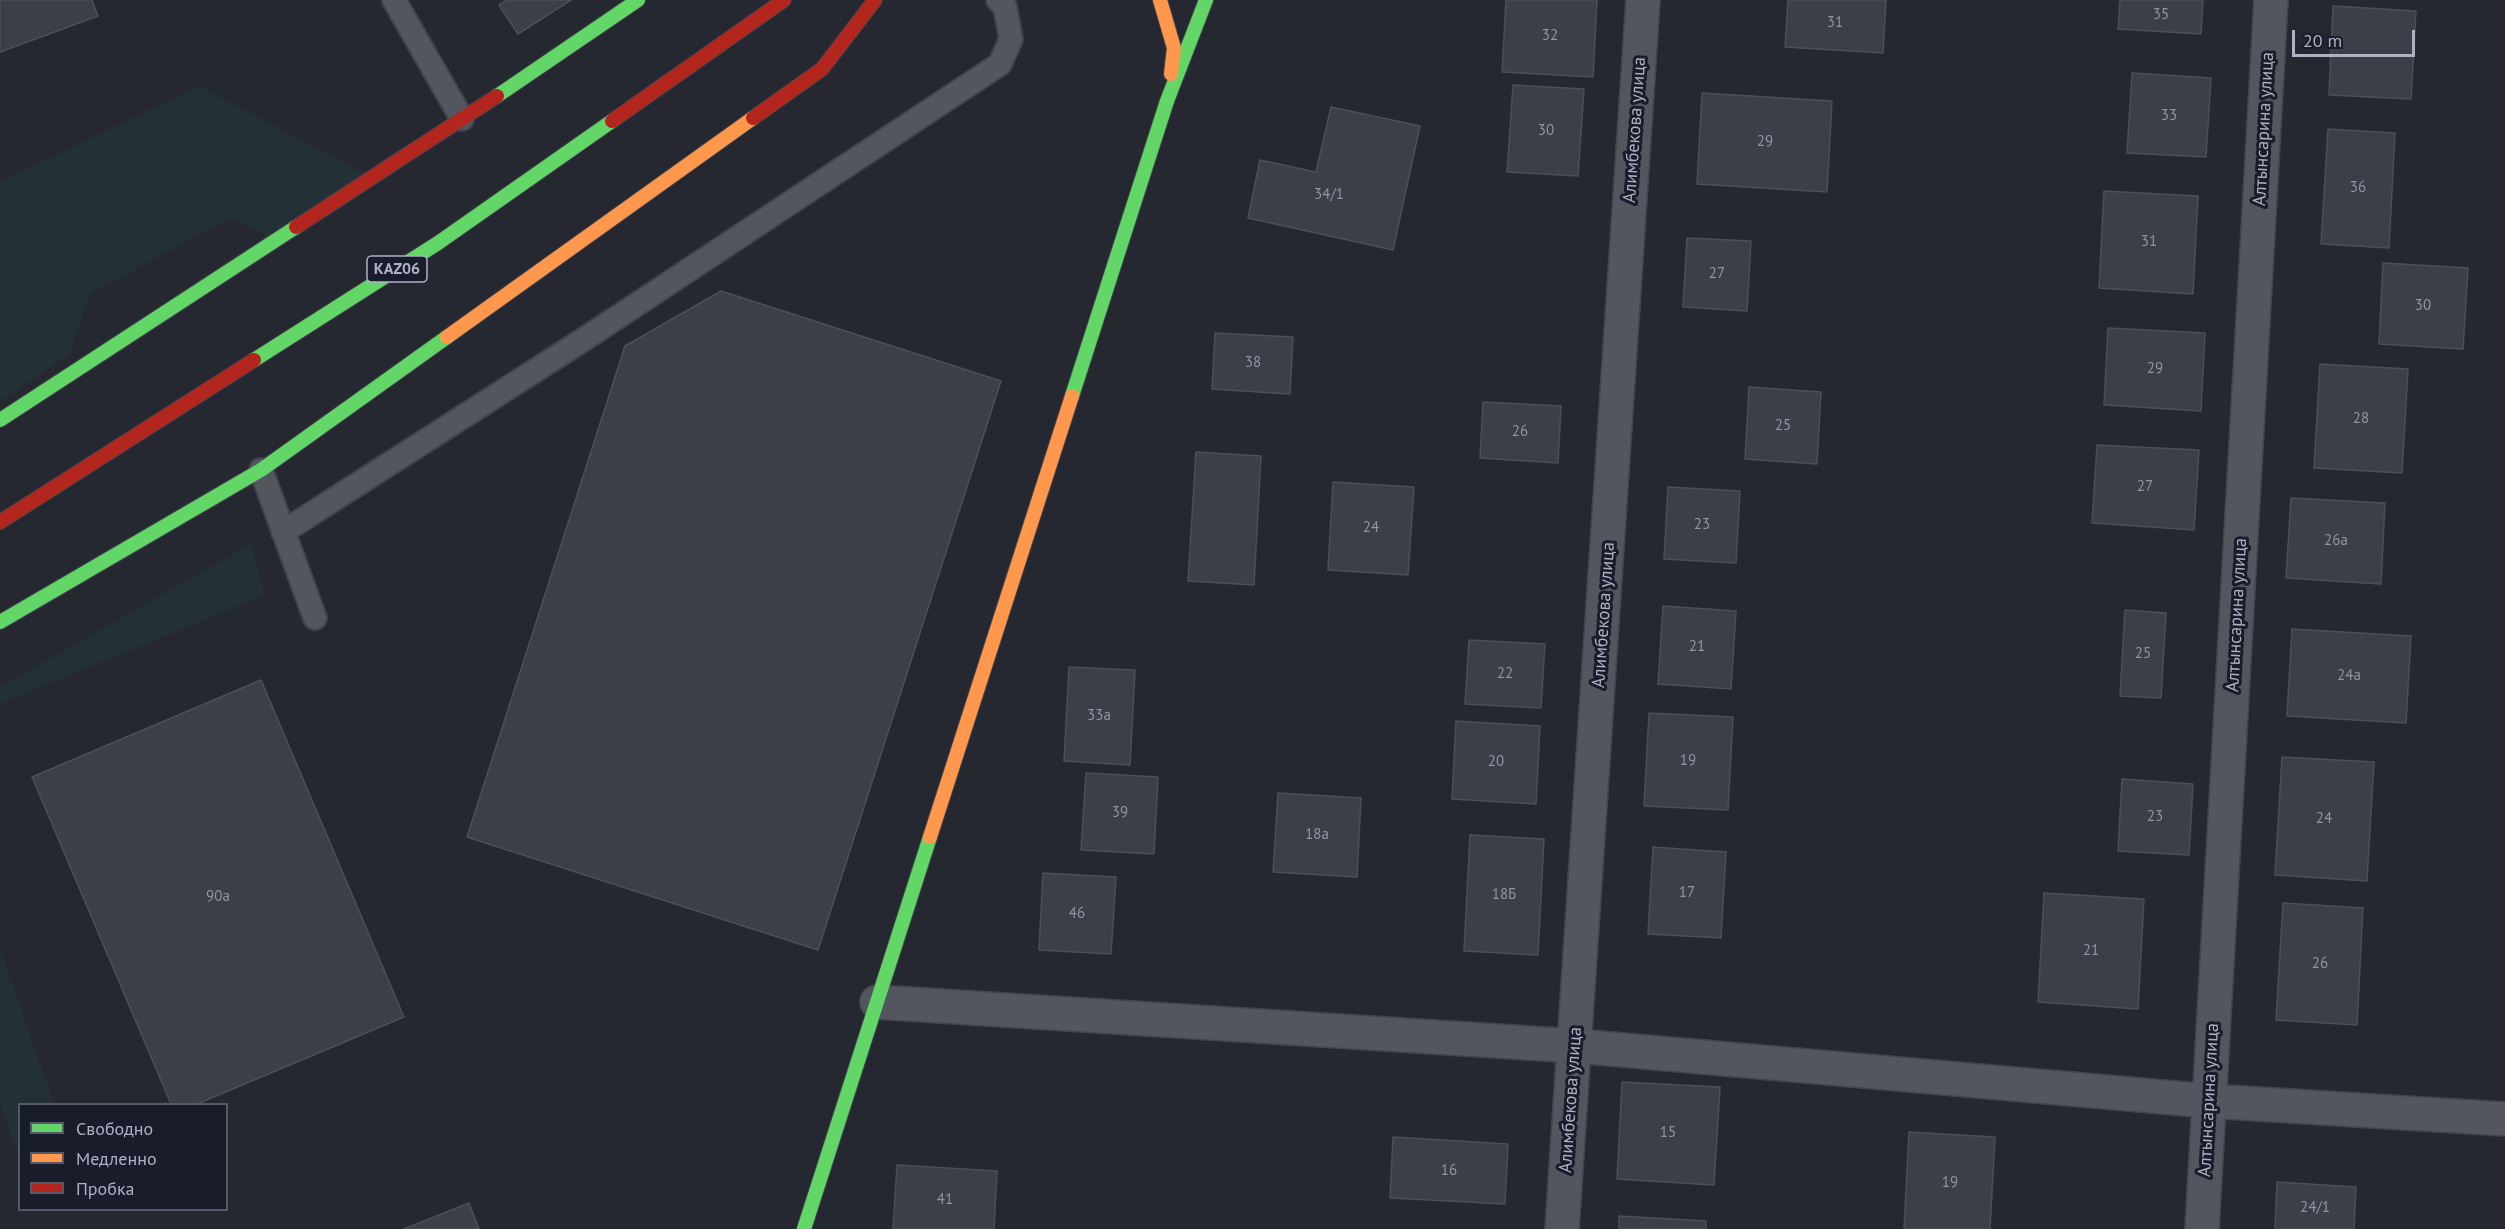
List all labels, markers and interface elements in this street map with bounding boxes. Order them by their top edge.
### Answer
house number: 35 [2153,6,2169,24]
house number: 31 [1827,14,1843,32]
scale bar [2295,18,2418,56]
house number: 32 [1542,27,1558,45]
text: 20 m [2303,29,2342,52]
street label: Алтынсарина улица [2249,51,2279,207]
street label: Алимбекова улица [1619,56,1651,204]
house number: 33 [2161,107,2177,125]
house number: 30 [1538,122,1554,140]
house number: 29 [1757,133,1773,151]
house number: 36 [2350,179,2366,197]
house number: 34/1 [1314,186,1344,204]
house number: 31 [2141,233,2157,251]
road number: KАZ06 [367,256,427,282]
house number: 27 [1709,265,1725,283]
house number: 30 [2415,297,2431,315]
house number: 38 [1245,354,1261,372]
house number: 29 [2147,360,2163,378]
house number: 28 [2353,410,2369,428]
house number: 25 [1775,417,1791,435]
house number: 26 [1512,423,1528,441]
house number: 27 [2137,478,2153,496]
house number: 23 [1694,516,1710,534]
house number: 24 [1363,519,1379,537]
house number: 26а [2324,532,2348,550]
street label: Алтынсарина улица [2222,537,2252,693]
street label: Алимбекова улица [1588,541,1620,689]
house number: 21 [1689,638,1705,656]
house number: 25 [2135,645,2151,663]
house number: 22 [1497,665,1513,683]
house number: 24а [2337,667,2361,685]
house number: 33а [1087,707,1111,725]
house number: 19 [1680,752,1696,770]
house number: 20 [1488,753,1504,771]
house number: 39 [1112,804,1128,822]
house number: 23 [2147,808,2163,826]
house number: 24 [2316,810,2332,828]
house number: 18а [1305,826,1329,844]
house number: 17 [1679,884,1695,902]
house number: 18Б [1492,886,1516,904]
house number: 90а [206,888,230,906]
house number: 46 [1069,905,1085,923]
house number: 21 [2083,942,2099,960]
house number: 26 [2312,955,2328,973]
street label: Алтынсарина улица [2194,1022,2224,1178]
street label: Алимбекова улица [1555,1026,1587,1174]
legend [18,1103,228,1211]
text: Свободно [76,1117,153,1140]
house number: 15 [1660,1124,1676,1142]
text: Медленно [76,1147,157,1170]
house number: 16 [1441,1162,1457,1180]
house number: 19 [1942,1174,1958,1192]
text: Пробка [76,1177,134,1200]
house number: 41 [937,1191,953,1209]
house number: 24/1 [2300,1199,2330,1217]

